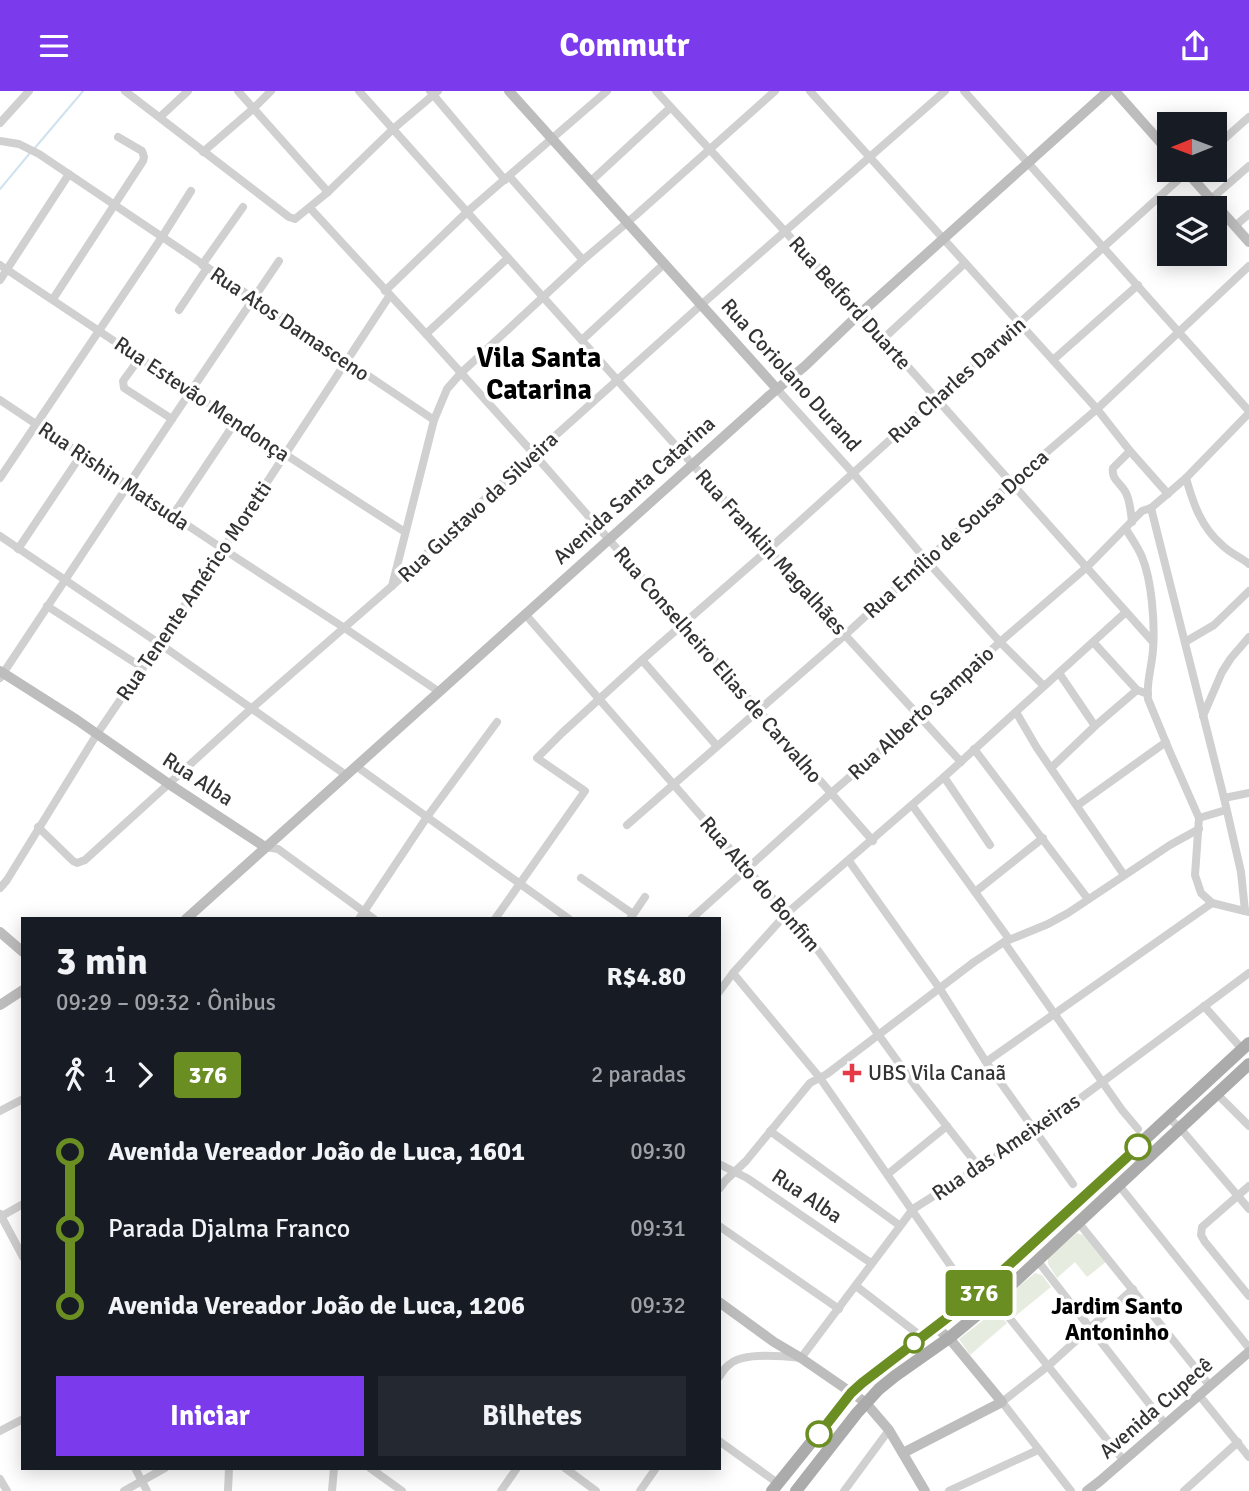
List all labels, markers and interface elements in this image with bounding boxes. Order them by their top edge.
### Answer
text: Commutr [559,26,690,65]
icon: menu [35,27,73,65]
icon: share [1176,27,1214,65]
north arrow [1157,112,1227,182]
map controls [1157,112,1227,266]
button: layers [1157,196,1227,266]
street label: Rua Belford Duarte [783,231,917,375]
street label: Rua Atos Damasceno [205,261,375,387]
street label: Rua Coriolano Durand [715,293,867,457]
street label: Rua Charles Darwin [883,311,1031,449]
street label: Rua Estevão Mendonça [109,331,295,467]
district label: Vila Santa Catarina [477,341,601,407]
street label: Avenida Santa Catarina [548,410,720,570]
street label: Rua Rishin Matsuda [33,416,195,536]
street label: Rua Gustavo da Silveira [393,426,563,588]
street label: Rua Emílio de Sousa Docca [858,444,1054,624]
street label: Rua Franklin Magalhães [690,464,852,640]
street label: Rua Tenente Américo Moretti [111,476,277,706]
street label: Rua Conselheiro Elias de Carvalho [608,541,828,789]
street label: Rua Alberto Sampaio [843,641,999,785]
street label: Rua Alba [158,746,238,812]
street label: Rua Alto do Bonfim [694,811,826,957]
text: 3 min [56,938,148,985]
text: R$4.80 [606,961,686,993]
text: 09:29 – 09:32 · Ônibus [56,988,276,1017]
icon: walk [56,1056,94,1094]
icon: forward [126,1056,164,1094]
text: 1 [104,1060,116,1089]
text: 376 [188,1060,227,1090]
text: 2 paradas [591,1060,686,1089]
place label: UBS Vila Canaã [868,1060,1006,1086]
marker: UBS Vila Canaã [842,1063,862,1083]
street label: Rua das Ameixeiras [927,1088,1085,1206]
unlabelled marker [1125,1134,1151,1160]
text: Avenida Vereador João de Luca, 1601 [108,1136,525,1168]
text: 09:30 [630,1137,686,1166]
street label: Rua Alba [767,1163,847,1229]
text: Parada Djalma Franco [108,1213,350,1245]
text: 09:31 [630,1214,686,1243]
line badge: 376 [939,1270,1019,1316]
text: 376 [960,1278,998,1308]
text: Avenida Vereador João de Luca, 1206 [108,1290,525,1322]
text: 09:32 [630,1291,686,1320]
district label: Jardim Santo Antoninho [1051,1292,1183,1347]
unlabelled marker [904,1333,924,1353]
street label: Avenida Cupecê [1094,1352,1218,1464]
button: Iniciar [56,1376,364,1456]
button: Bilhetes [378,1376,686,1456]
unlabelled marker [806,1421,832,1447]

